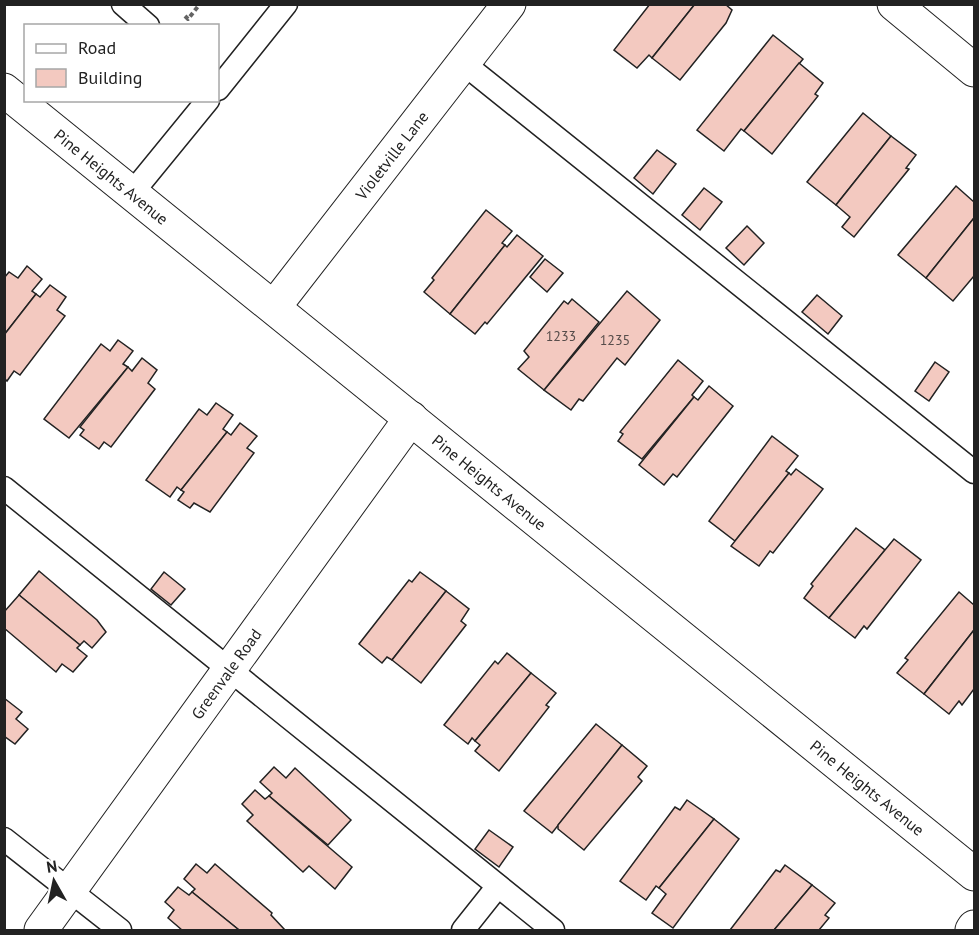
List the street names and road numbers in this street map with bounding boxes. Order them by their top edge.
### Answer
street label: Violetville Lane [350,107,432,204]
street label: Pine Heights Avenue [50,125,172,229]
street label: Pine Heights Avenue [428,430,550,534]
street label: Greenvale Road [187,625,265,723]
street label: Pine Heights Avenue [806,736,928,840]

